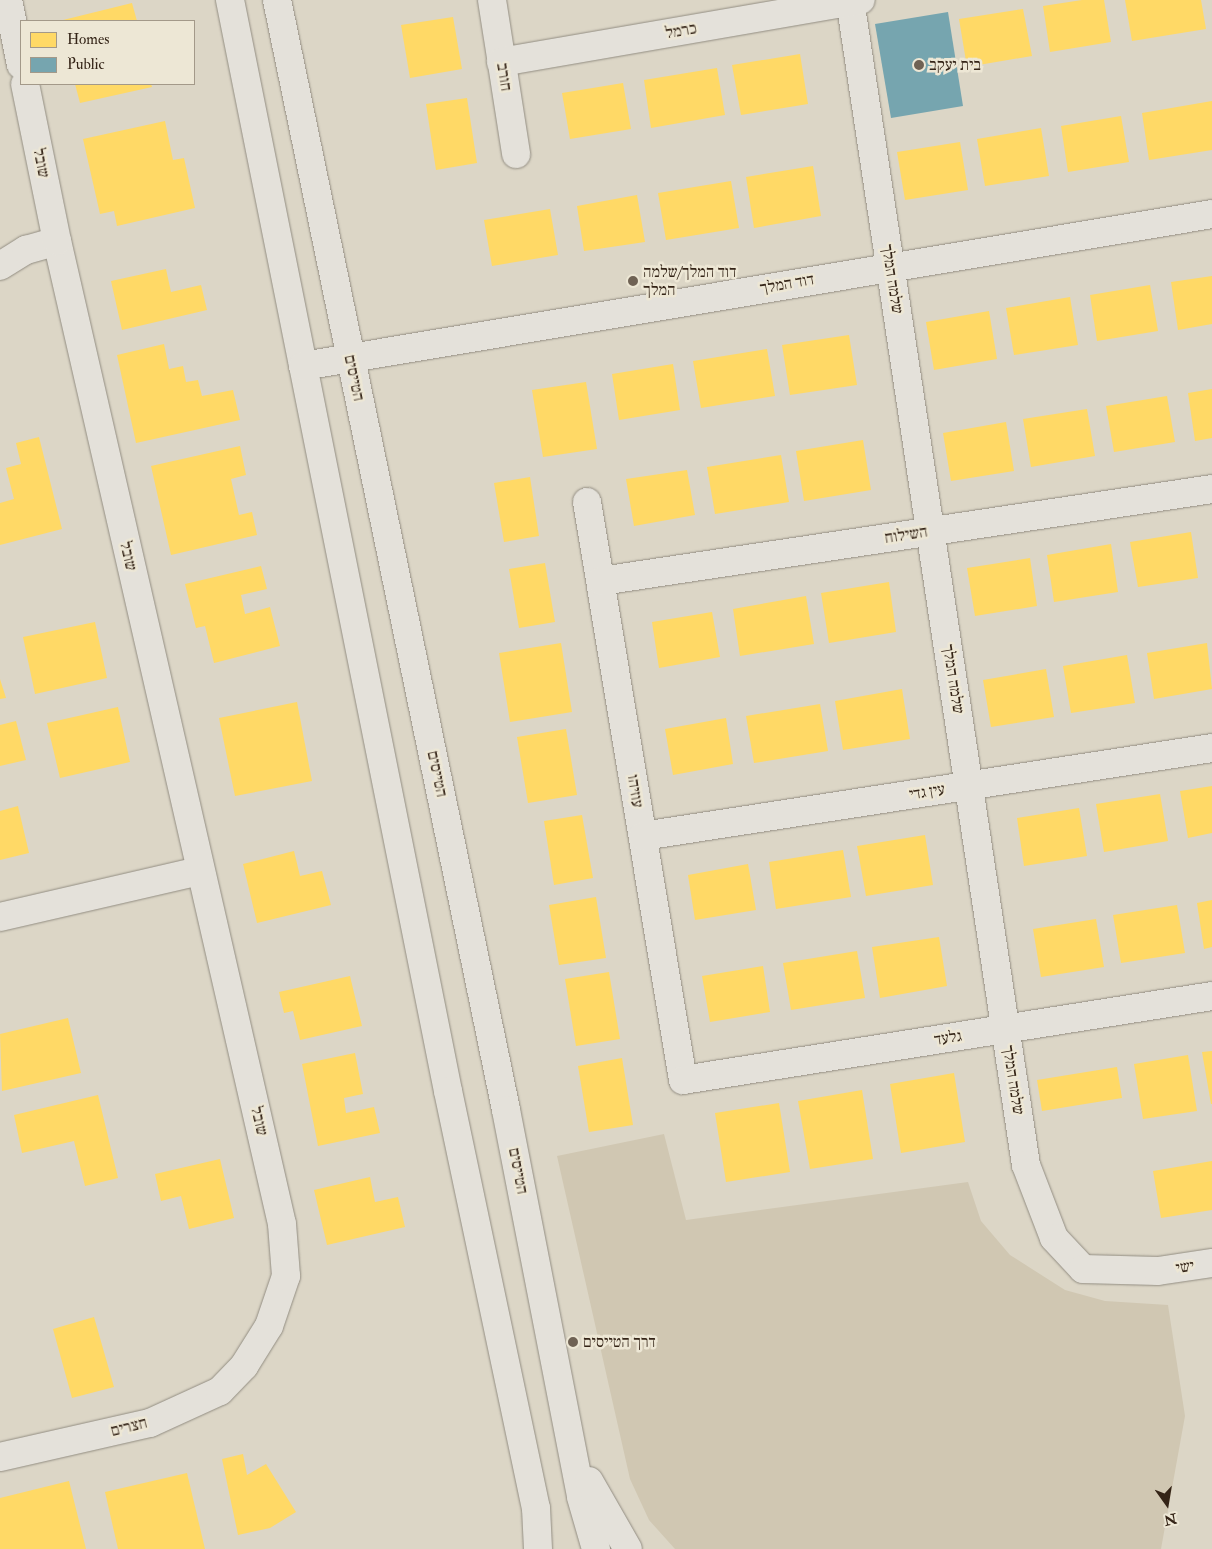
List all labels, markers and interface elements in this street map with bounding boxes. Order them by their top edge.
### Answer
street label: כרמל [664,19,698,43]
legend [20,20,195,85]
text: Homes [67,30,109,49]
text: Public [67,55,105,74]
place label: בית יעקב [929,55,981,75]
marker: בית יעקב [913,59,925,71]
street label: חורב [492,61,516,93]
street label: שובל [29,147,53,179]
street label: שלמה המלך [877,243,907,315]
place label: דוד המלך/שלמה המלך [643,262,736,300]
street label: דוד המלך [758,270,816,298]
marker: דוד המלך/שלמה המלך [627,275,639,287]
street label: הטייסים [340,353,368,403]
street label: השילוח [883,522,929,548]
street label: שובל [115,539,141,573]
street label: שלמה המלך [938,643,968,715]
street label: הטייסים [423,749,451,799]
street label: עוזיהו [623,773,647,809]
street label: עין גדי [908,780,946,804]
street label: גלעד [933,1026,963,1050]
street label: שלמה המלך [998,1044,1028,1116]
street label: שובל [246,1104,272,1138]
street label: הטייסים [504,1146,532,1196]
street label: ישי [1174,1256,1196,1278]
place label: דרך הטייסים [583,1332,656,1352]
marker: דרך הטייסים [567,1336,579,1348]
street label: חצרים [109,1413,149,1441]
north arrow [1142,1479,1192,1529]
text: N [1162,1509,1179,1529]

